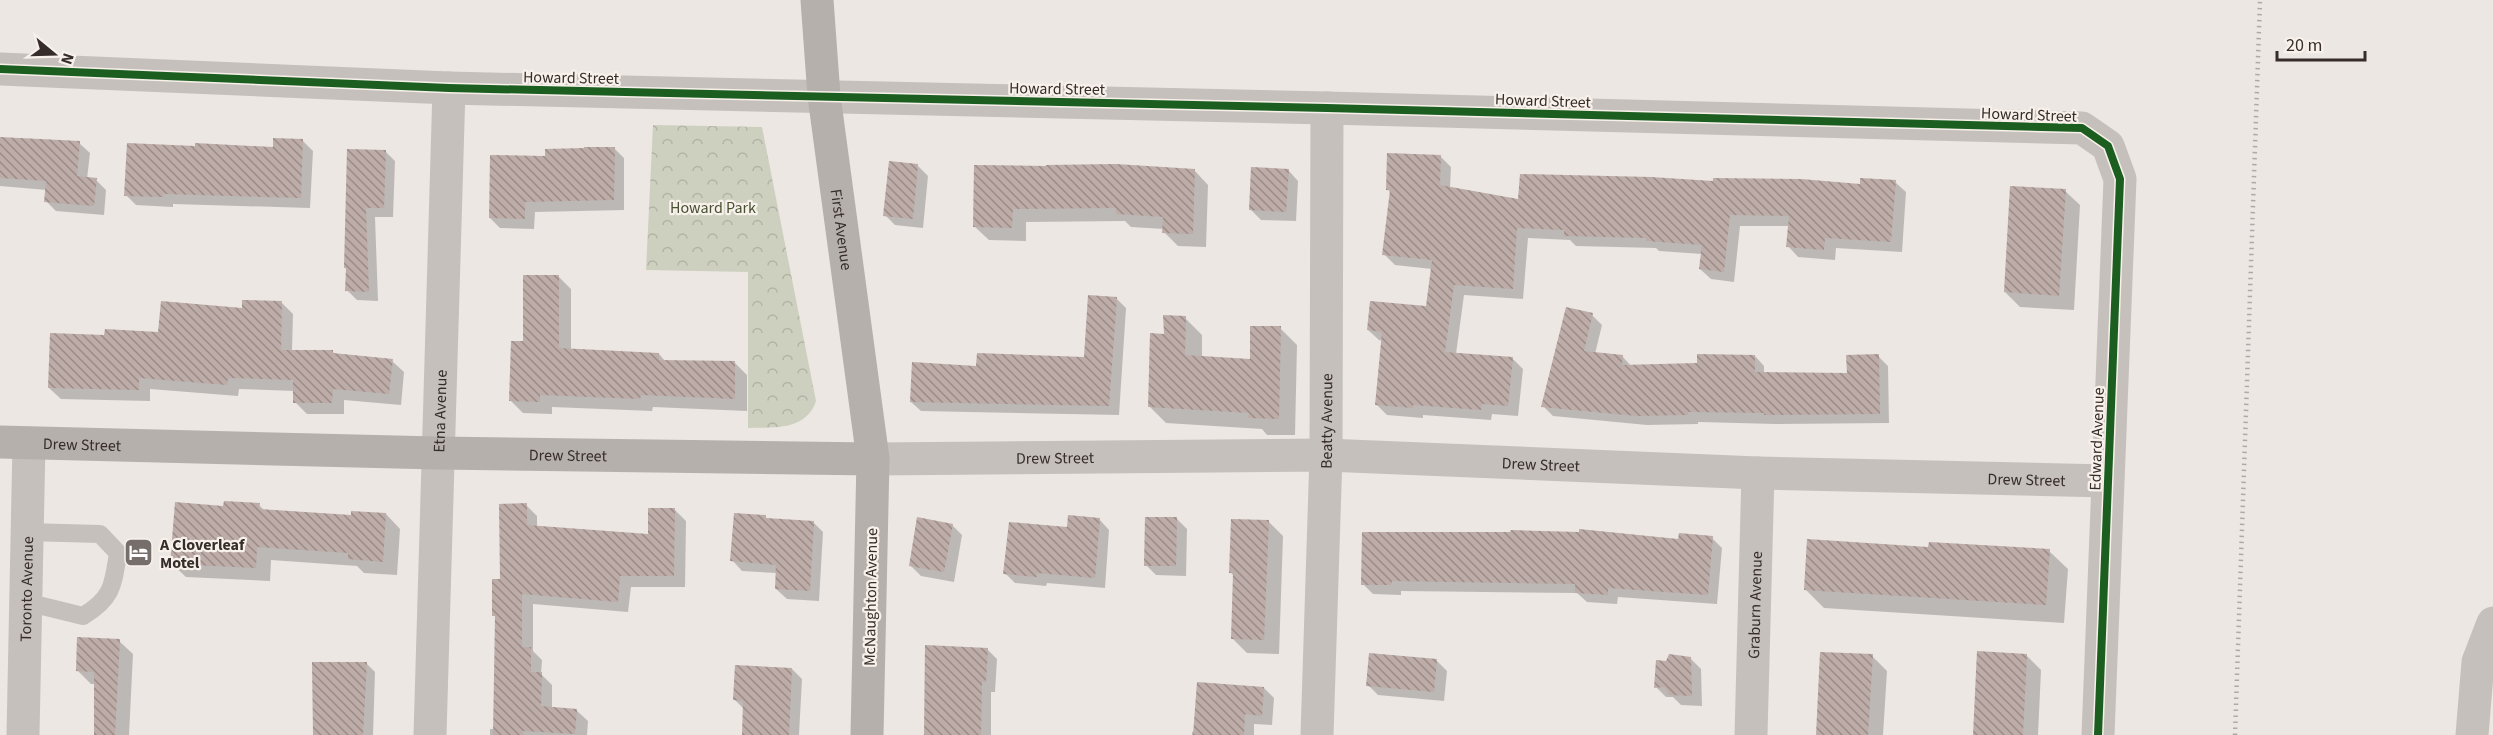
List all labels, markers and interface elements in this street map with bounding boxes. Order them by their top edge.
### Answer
north arrow [24,24,84,84]
scale bar [2277,24,2366,62]
text: 20 m [2286,33,2322,58]
text: N [55,50,79,67]
street label: Howard Street [523,66,620,90]
street label: Howard Street [1009,77,1106,101]
street label: Howard Street [1495,88,1592,114]
street label: Howard Street [1981,102,2078,128]
street label: First Avenue [825,188,857,272]
park label: Howard Park [670,197,756,219]
street label: Etna Avenue [428,369,453,453]
street label: Beatty Avenue [1316,373,1338,469]
street label: Edward Avenue [2084,387,2110,491]
street label: Drew Street [43,433,122,457]
street label: Drew Street [529,444,608,467]
street label: Drew Street [1016,447,1095,470]
street label: Drew Street [1501,452,1581,478]
street label: Drew Street [1987,468,2066,492]
street label: McNaughton Avenue [859,528,883,666]
place label: A Cloverleaf Motel [159,534,245,574]
street label: Toronto Avenue [15,536,39,642]
hotel icon: A Cloverleaf Motel [123,537,155,569]
street label: Graburn Avenue [1743,551,1768,659]

